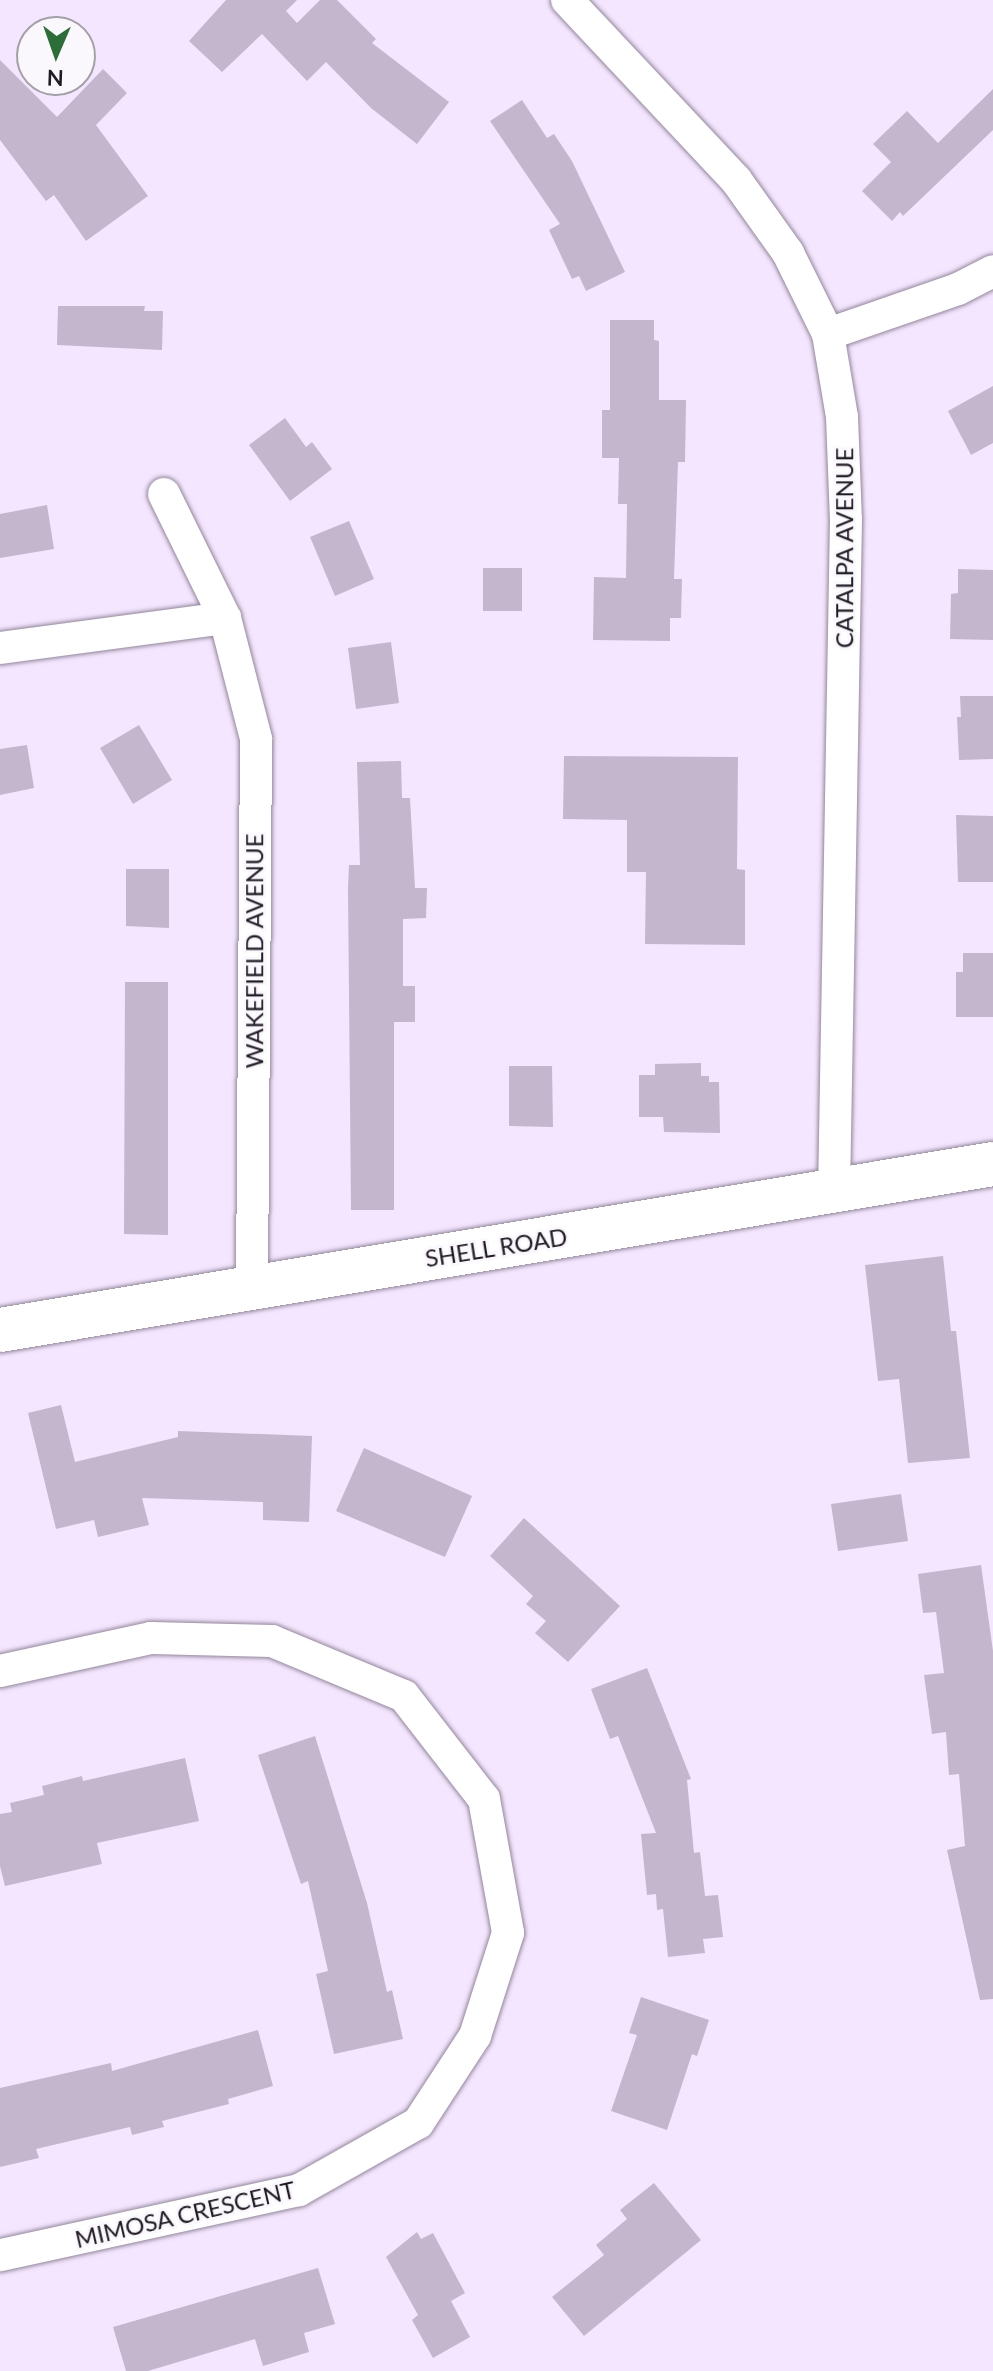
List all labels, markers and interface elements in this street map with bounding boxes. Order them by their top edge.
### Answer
north arrow [16,16,96,96]
text: N [46,65,64,92]
street label: CATALPA AVENUE [830,447,858,649]
street label: WAKEFIELD AVENUE [240,833,268,1069]
street label: SHELL ROAD [423,1222,569,1272]
street label: MIMOSA CRESCENT [72,2175,298,2253]

